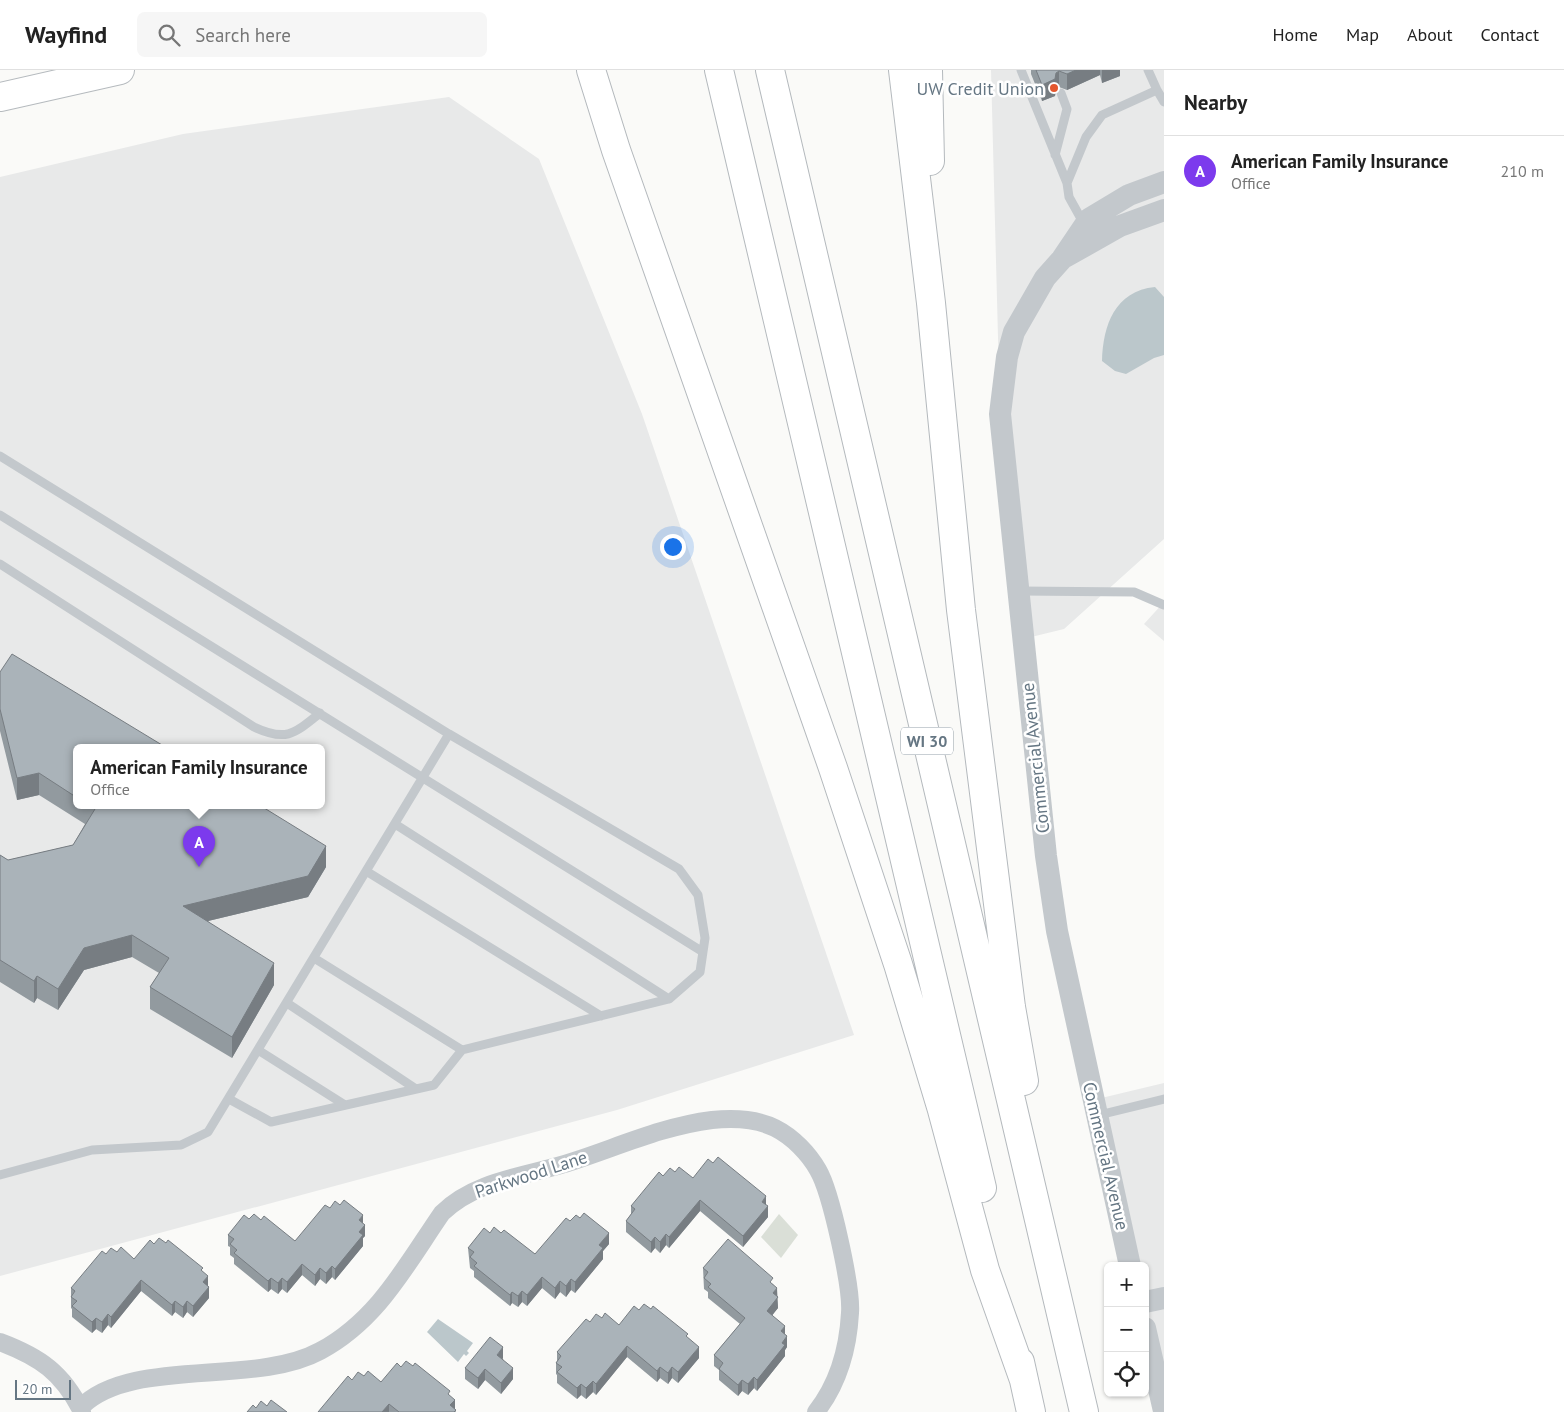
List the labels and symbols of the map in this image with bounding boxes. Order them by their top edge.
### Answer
place label: UW Credit Union [916,77,1044,100]
marker: UW Credit Union [1048,82,1060,94]
your location [660,534,686,560]
street label: Commercial Avenue [1016,682,1054,834]
road number: WI 30 [901,728,953,754]
pin: A [183,826,215,867]
street label: Commercial Avenue [1078,1080,1134,1232]
street label: Parkwood Lane [472,1145,590,1203]
scale bar [15,1377,71,1400]

